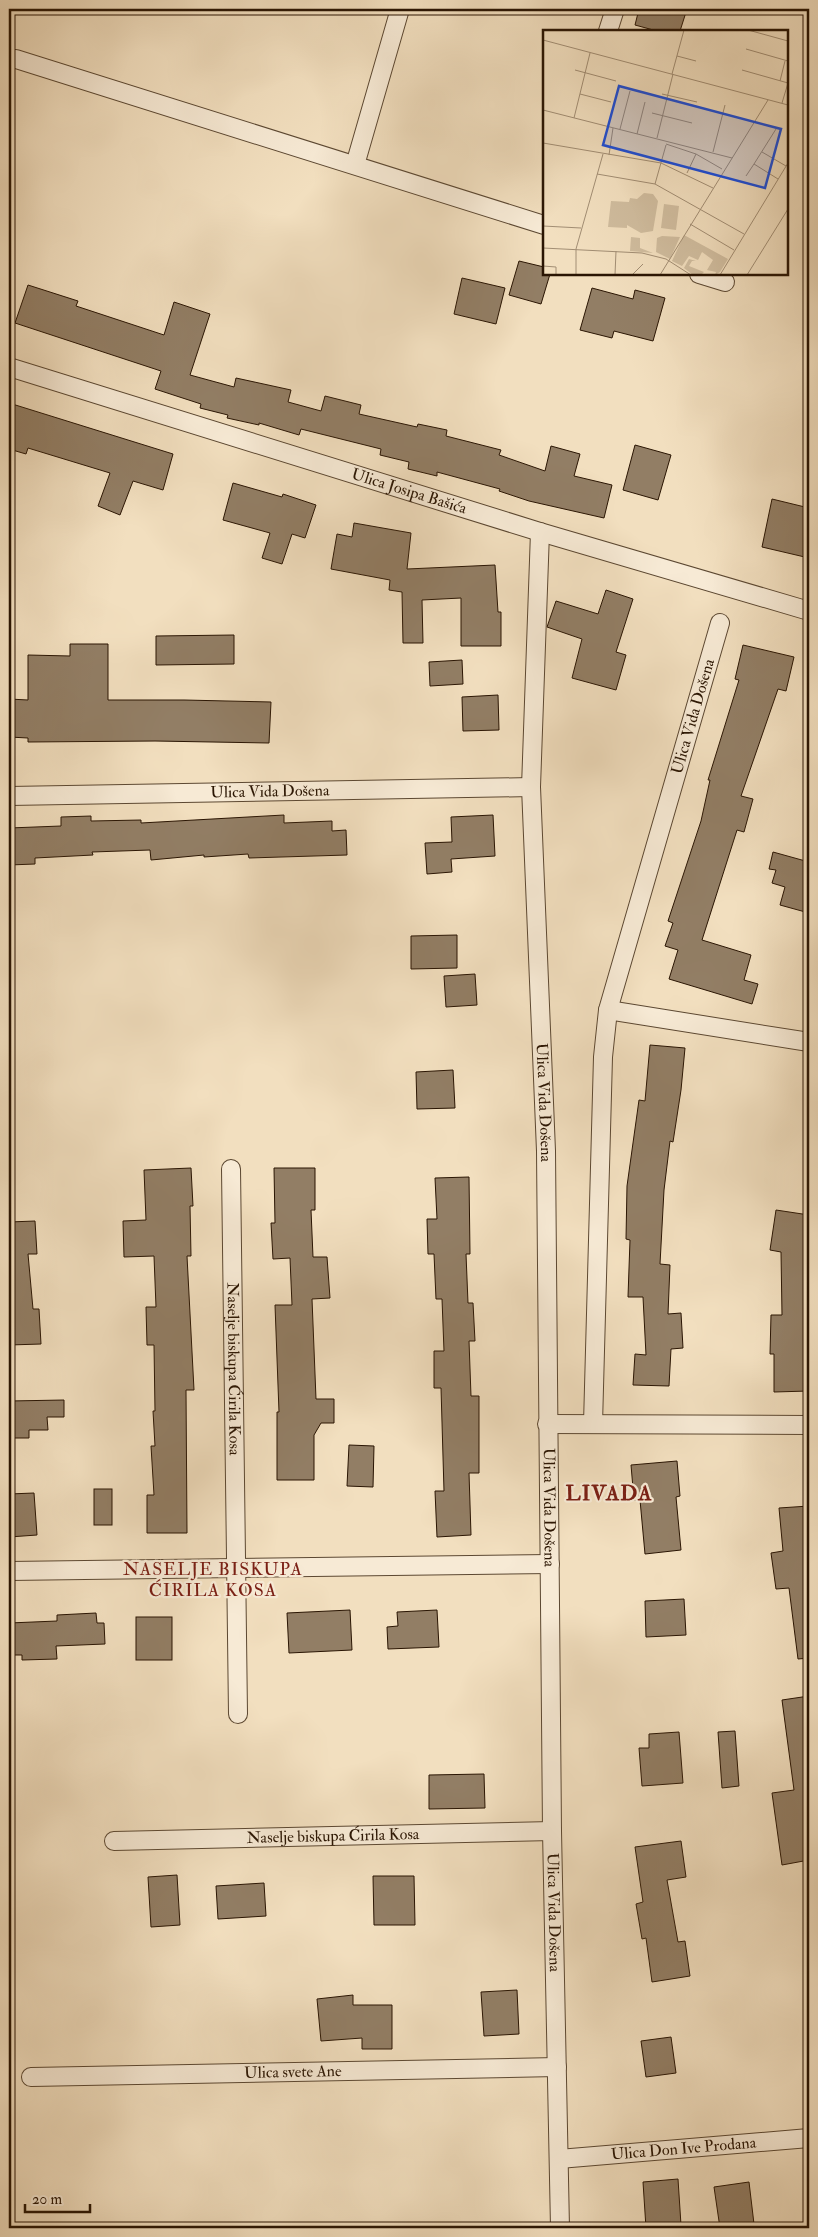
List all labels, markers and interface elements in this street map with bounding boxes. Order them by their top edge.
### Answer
inset map [543,30,788,275]
street label: Ulica Josipa Bašića [349,464,470,519]
street label: Ulica Vida Došena [667,656,719,776]
street label: Ulica Vida Došena [210,780,330,803]
street label: Ulica Vida Došena [532,1043,556,1163]
street label: Naselje biskupa Ćirila Kosa [222,1282,245,1456]
street label: Ulica Vida Došena [539,1448,560,1568]
district label: LIVADA [566,1480,652,1507]
district label: NASELJE BISKUPA ĆIRILA KOSA [123,1558,303,1602]
street label: Naselje biskupa Ćirila Kosa [246,1824,420,1848]
street label: Ulica Vida Došena [542,1853,565,1973]
street label: Ulica svete Ane [244,2061,342,2083]
street label: Ulica Don Ive Prodana [610,2132,757,2165]
scale bar [25,2182,90,2214]
text: 20 m [32,2190,62,2209]

